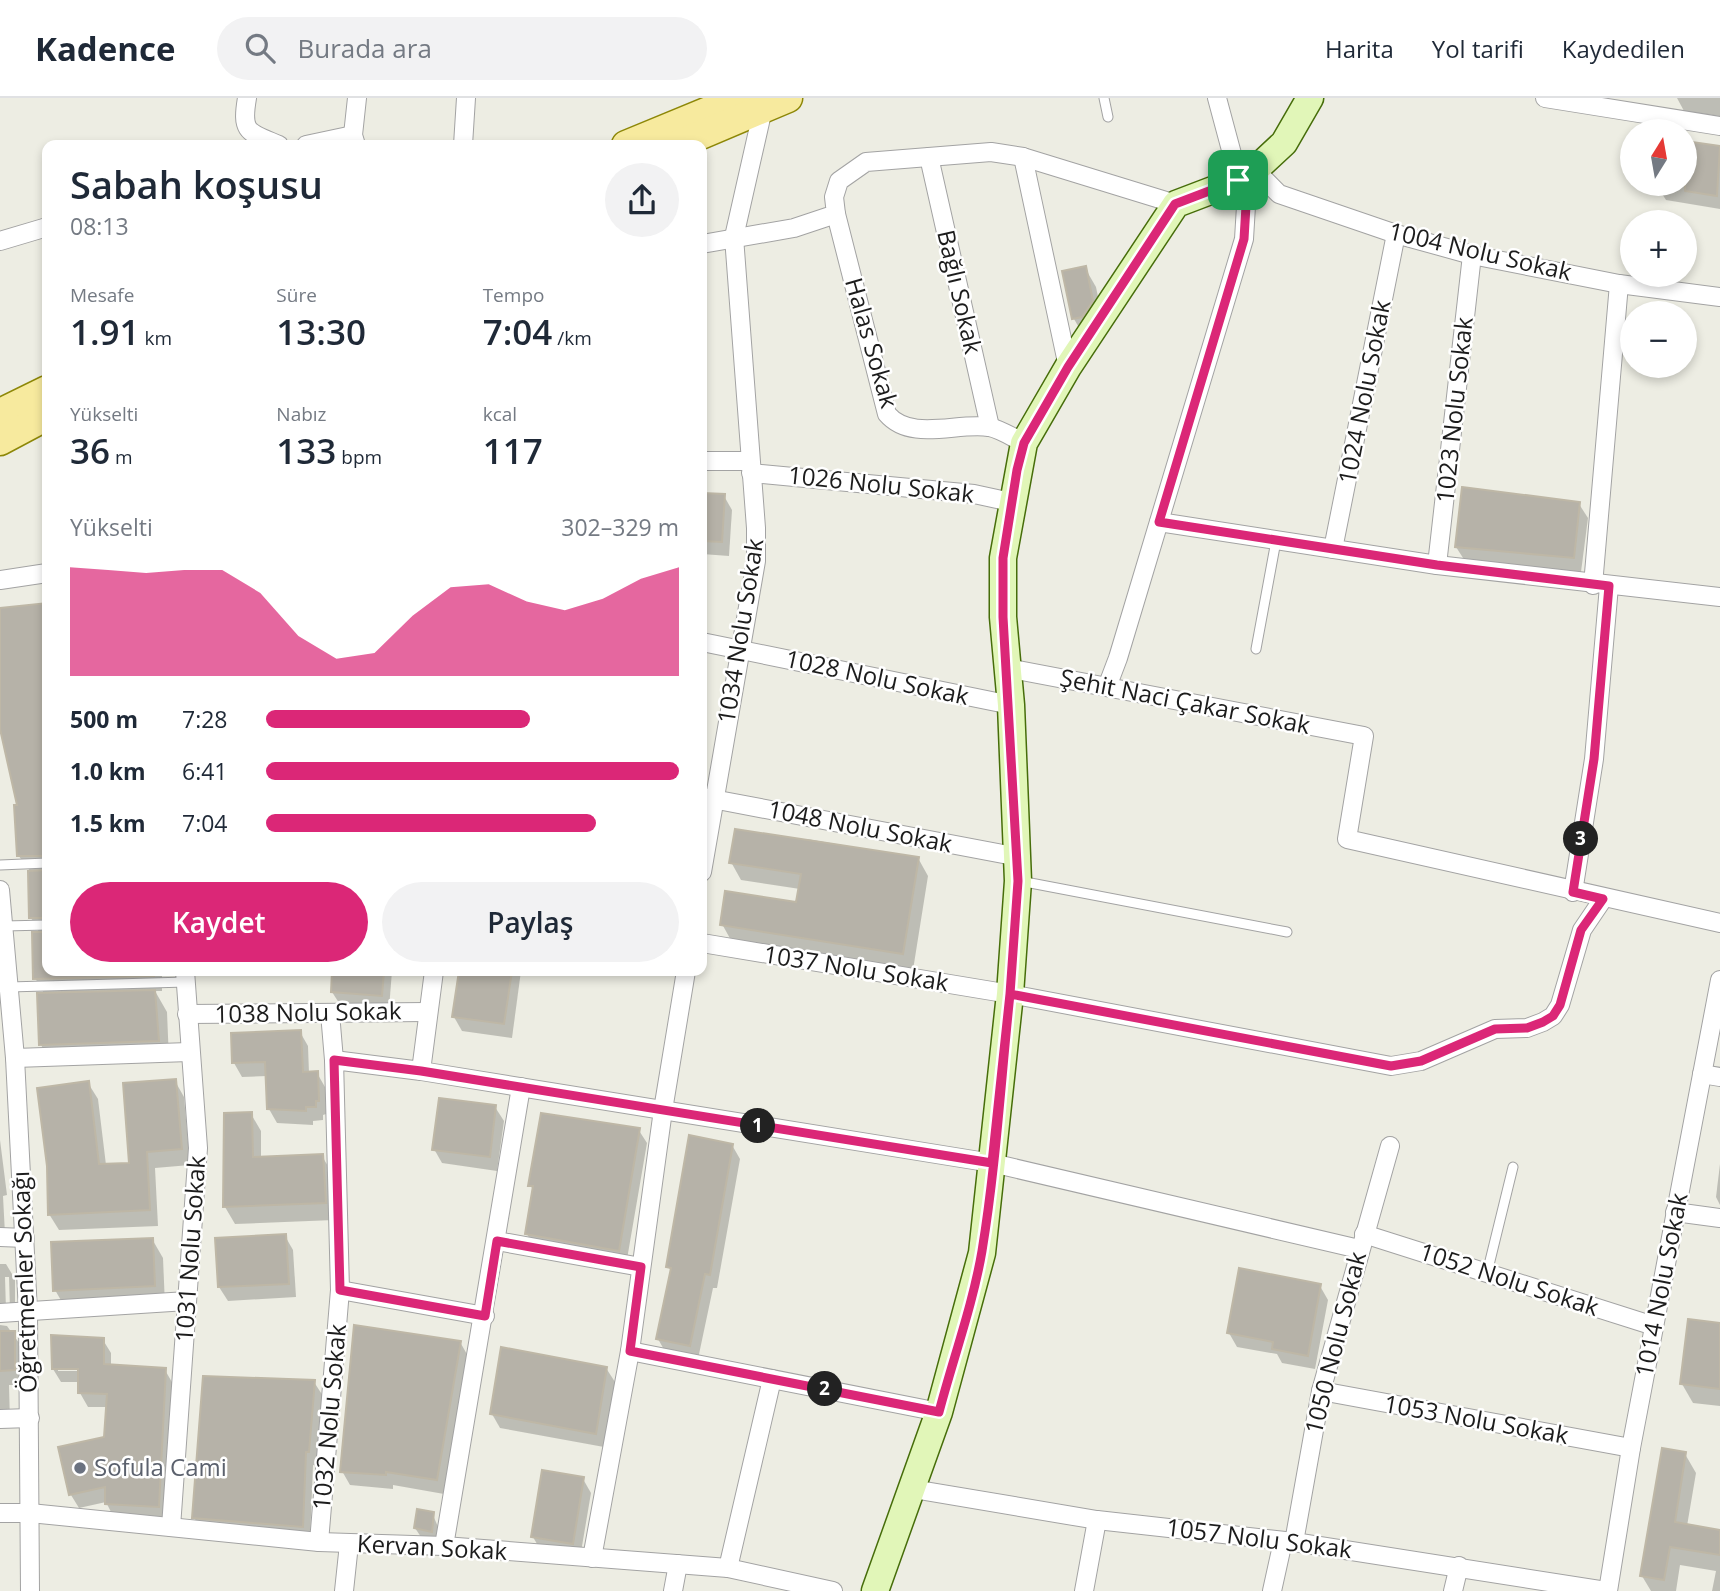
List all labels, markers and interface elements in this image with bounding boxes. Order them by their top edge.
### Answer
search box [217,17,707,80]
text: Kadence [35,26,175,71]
icon: search [241,29,279,67]
text: Burada ara [297,30,432,66]
text: Harita [1325,32,1394,65]
text: Yol tarifi [1432,32,1524,65]
text: Kaydedilen [1562,32,1685,65]
north arrow [1620,119,1698,196]
map controls [1620,119,1697,378]
pin [1208,150,1268,210]
text: Sabah koşusu [70,158,323,210]
icon: arrive [1219,161,1257,199]
button: share [605,163,679,237]
text: 08:13 [70,210,129,242]
button: + [1620,210,1697,287]
street label: 1004 Nolu Sokak [1386,213,1575,288]
street label: Bağlı Sokak [930,226,991,357]
street label: Halas Sokak [838,274,907,412]
text: Mesafe [70,282,134,308]
text: Süre [276,282,317,308]
text: Tempo [483,282,544,308]
street label: 1024 Nolu Sokak [1330,296,1398,487]
button: − [1620,301,1697,378]
text: 1.91 [70,308,140,355]
text: 13:30 [276,308,366,355]
text: 7:04 [483,308,552,355]
street label: 1023 Nolu Sokak [1427,315,1480,504]
text: km [140,325,172,351]
text: /km [552,325,592,351]
text: Yükselti [70,401,138,427]
text: Nabız [276,401,327,427]
text: kcal [483,401,517,427]
text: 36 [70,427,110,474]
text: 133 [276,427,336,474]
text: 117 [483,427,543,474]
text: m [110,444,133,470]
text: bpm [336,444,382,470]
street label: 1026 Nolu Sokak [787,457,976,510]
text: Yükselti [70,511,153,543]
text: 302–329 m [561,511,679,543]
street label: 1034 Nolu Sokak [709,536,770,726]
street label: 1028 Nolu Sokak [783,641,972,712]
street label: Şehit Naci Çakar Sokak [1057,660,1313,741]
text: 500 m [70,703,138,735]
text: 7:28 [182,703,228,735]
text: 1.0 km [70,755,146,787]
text: 6:41 [182,755,228,787]
street label: 1048 Nolu Sokak [765,792,956,860]
text: 1.5 km [70,807,146,839]
text: 7:04 [182,807,228,839]
pin: 3 [1564,822,1598,856]
text: 3 [1575,825,1586,851]
button: Kaydet [70,882,368,962]
button: Paylaş [382,882,679,962]
street label: 1037 Nolu Sokak [761,937,951,998]
street label: 1038 Nolu Sokak [214,993,402,1030]
pin: 1 [740,1108,776,1144]
text: 1 [752,1112,763,1138]
street label: 1031 Nolu Sokak [167,1154,213,1343]
street label: Öğretmenler Sokağı [3,1170,44,1394]
street label: 1014 Nolu Sokak [1627,1189,1695,1380]
street label: 1052 Nolu Sokak [1416,1234,1604,1323]
street label: 1050 Nolu Sokak [1296,1248,1373,1437]
street label: 1032 Nolu Sokak [304,1322,353,1511]
pin: 2 [808,1372,842,1406]
text: 2 [819,1375,830,1401]
street label: 1053 Nolu Sokak [1381,1386,1571,1451]
place label: Sofula Cami [94,1450,227,1483]
marker: Sofula Cami [72,1460,88,1476]
street label: 1057 Nolu Sokak [1164,1510,1354,1565]
street label: Kervan Sokak [356,1526,508,1567]

